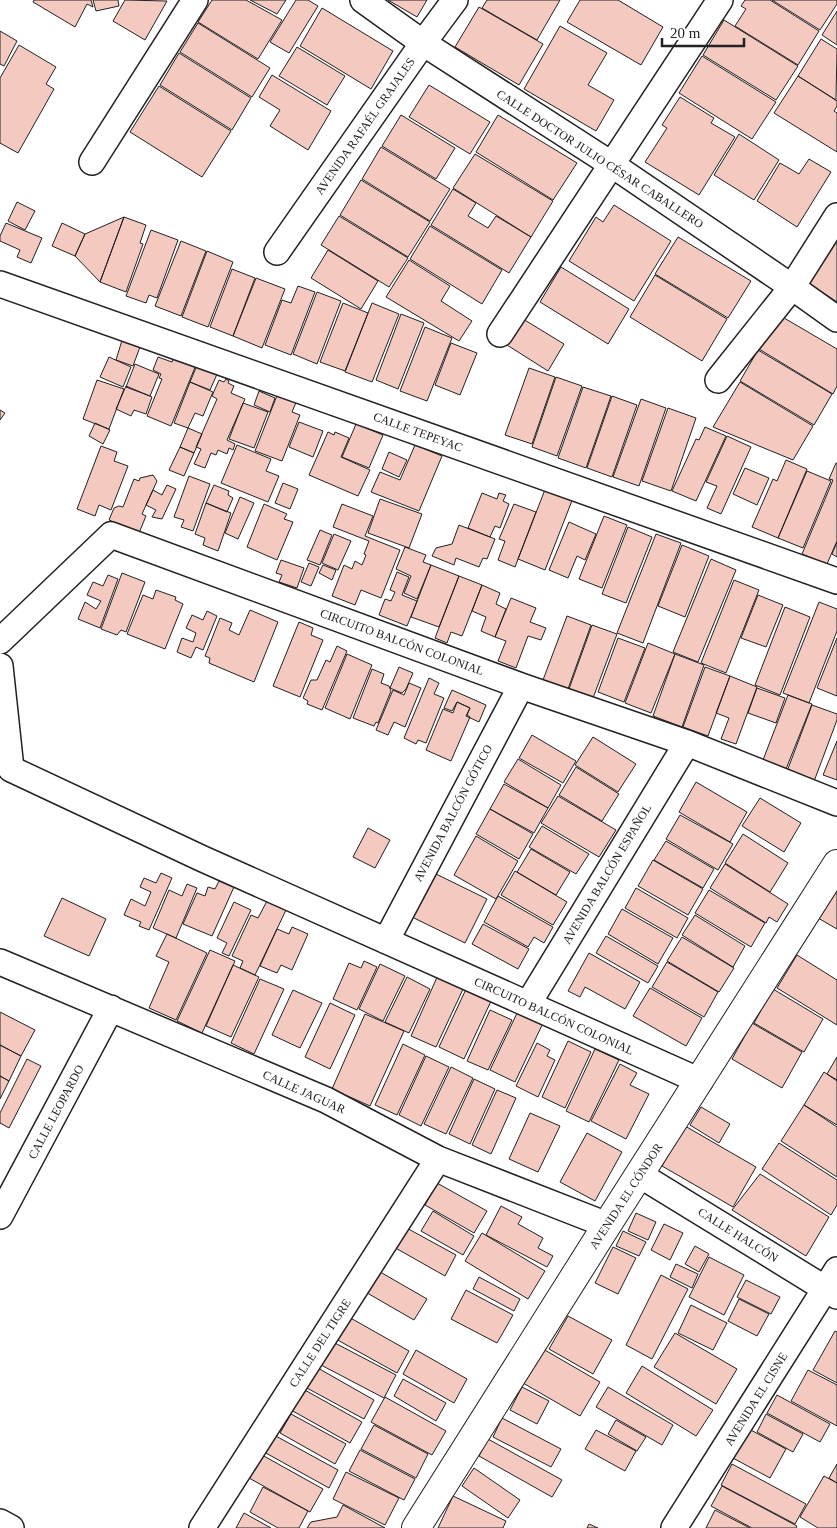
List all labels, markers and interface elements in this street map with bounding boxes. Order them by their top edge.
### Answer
scale bar [662,15,744,47]
text: 20 m [670,25,701,41]
street label: AVENIDA RAFAÉL GRAJALES [312,55,418,197]
street label: CALLE DOCTOR JULIO CÉSAR CABALLERO [494,87,706,231]
street label: CALLE TEPEYAC [371,409,465,455]
street label: CIRCUITO BALCÓN COLONIAL [318,606,486,678]
street label: AVENIDA BALCÓN GÓTICO [411,742,495,884]
street label: AVENIDA BALCÓN ESPAÑOL [560,802,654,946]
street label: CIRCUITO BALCÓN COLONIAL [472,974,636,1058]
street label: CALLE LEOPARDO [25,1062,87,1161]
street label: CALLE JAGUAR [261,1068,347,1116]
street label: AVENIDA EL CÓNDOR [587,1140,665,1252]
street label: CALLE HALCÓN [695,1205,781,1265]
street label: CALLE DEL TIGRE [286,1296,354,1390]
street label: AVENIDA EL CISNE [722,1350,790,1448]

